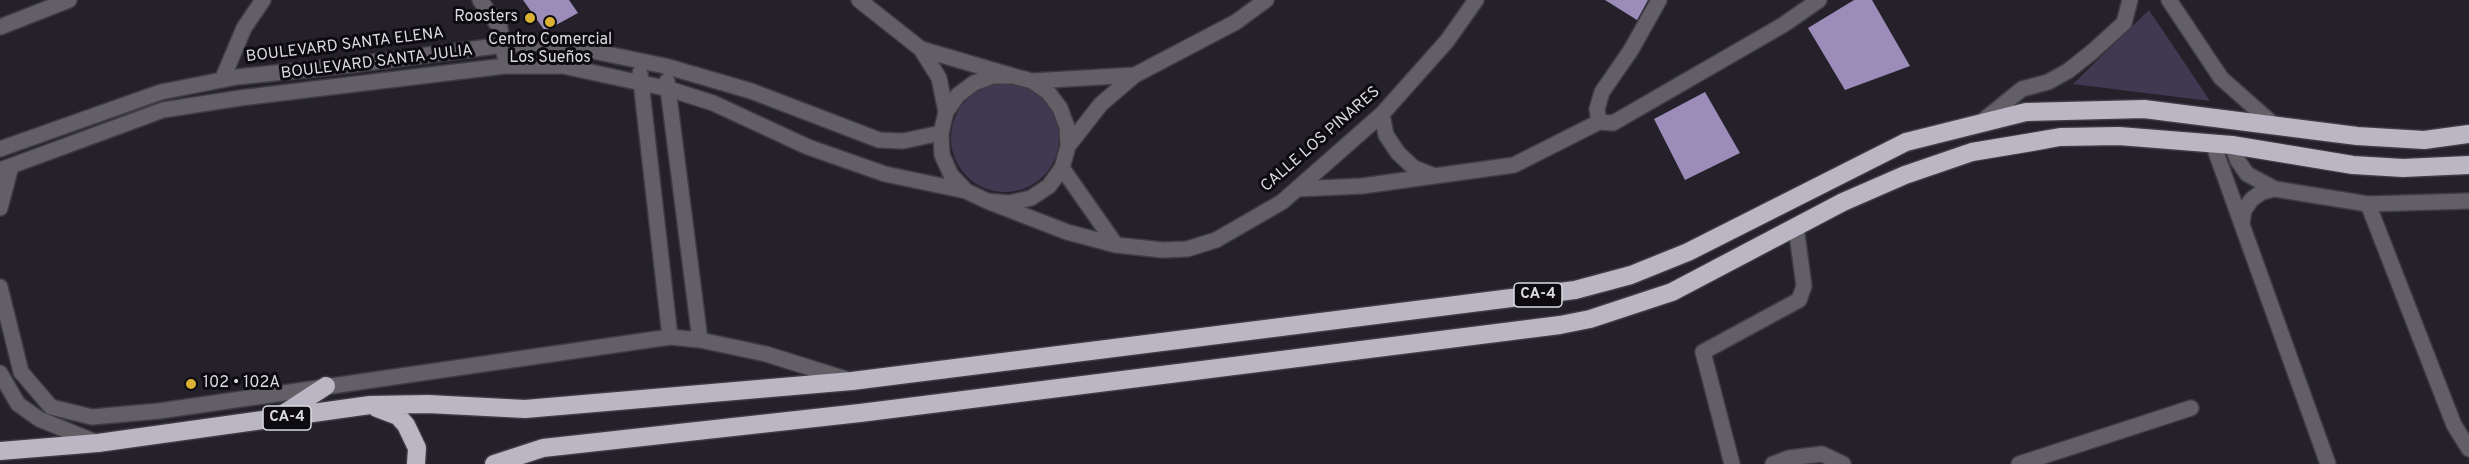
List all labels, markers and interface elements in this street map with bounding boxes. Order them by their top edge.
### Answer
place label: Roosters [454,8,518,28]
marker: Roosters [523,11,537,25]
marker: Centro Comercial Los Sueños [543,15,557,29]
street label: BOULEVARD SANTA ELENA [245,24,445,68]
place label: Centro Comercial Los Sueños [488,31,612,69]
street label: BOULEVARD SANTA JULIA [280,42,474,84]
street label: CALLE LOS PINARES [1258,83,1384,197]
road number: CA-4 [1514,283,1562,307]
place label: 102 • 102A [203,374,280,394]
marker: 102 • 102A [184,377,198,391]
road number: CA-4 [263,406,311,430]

